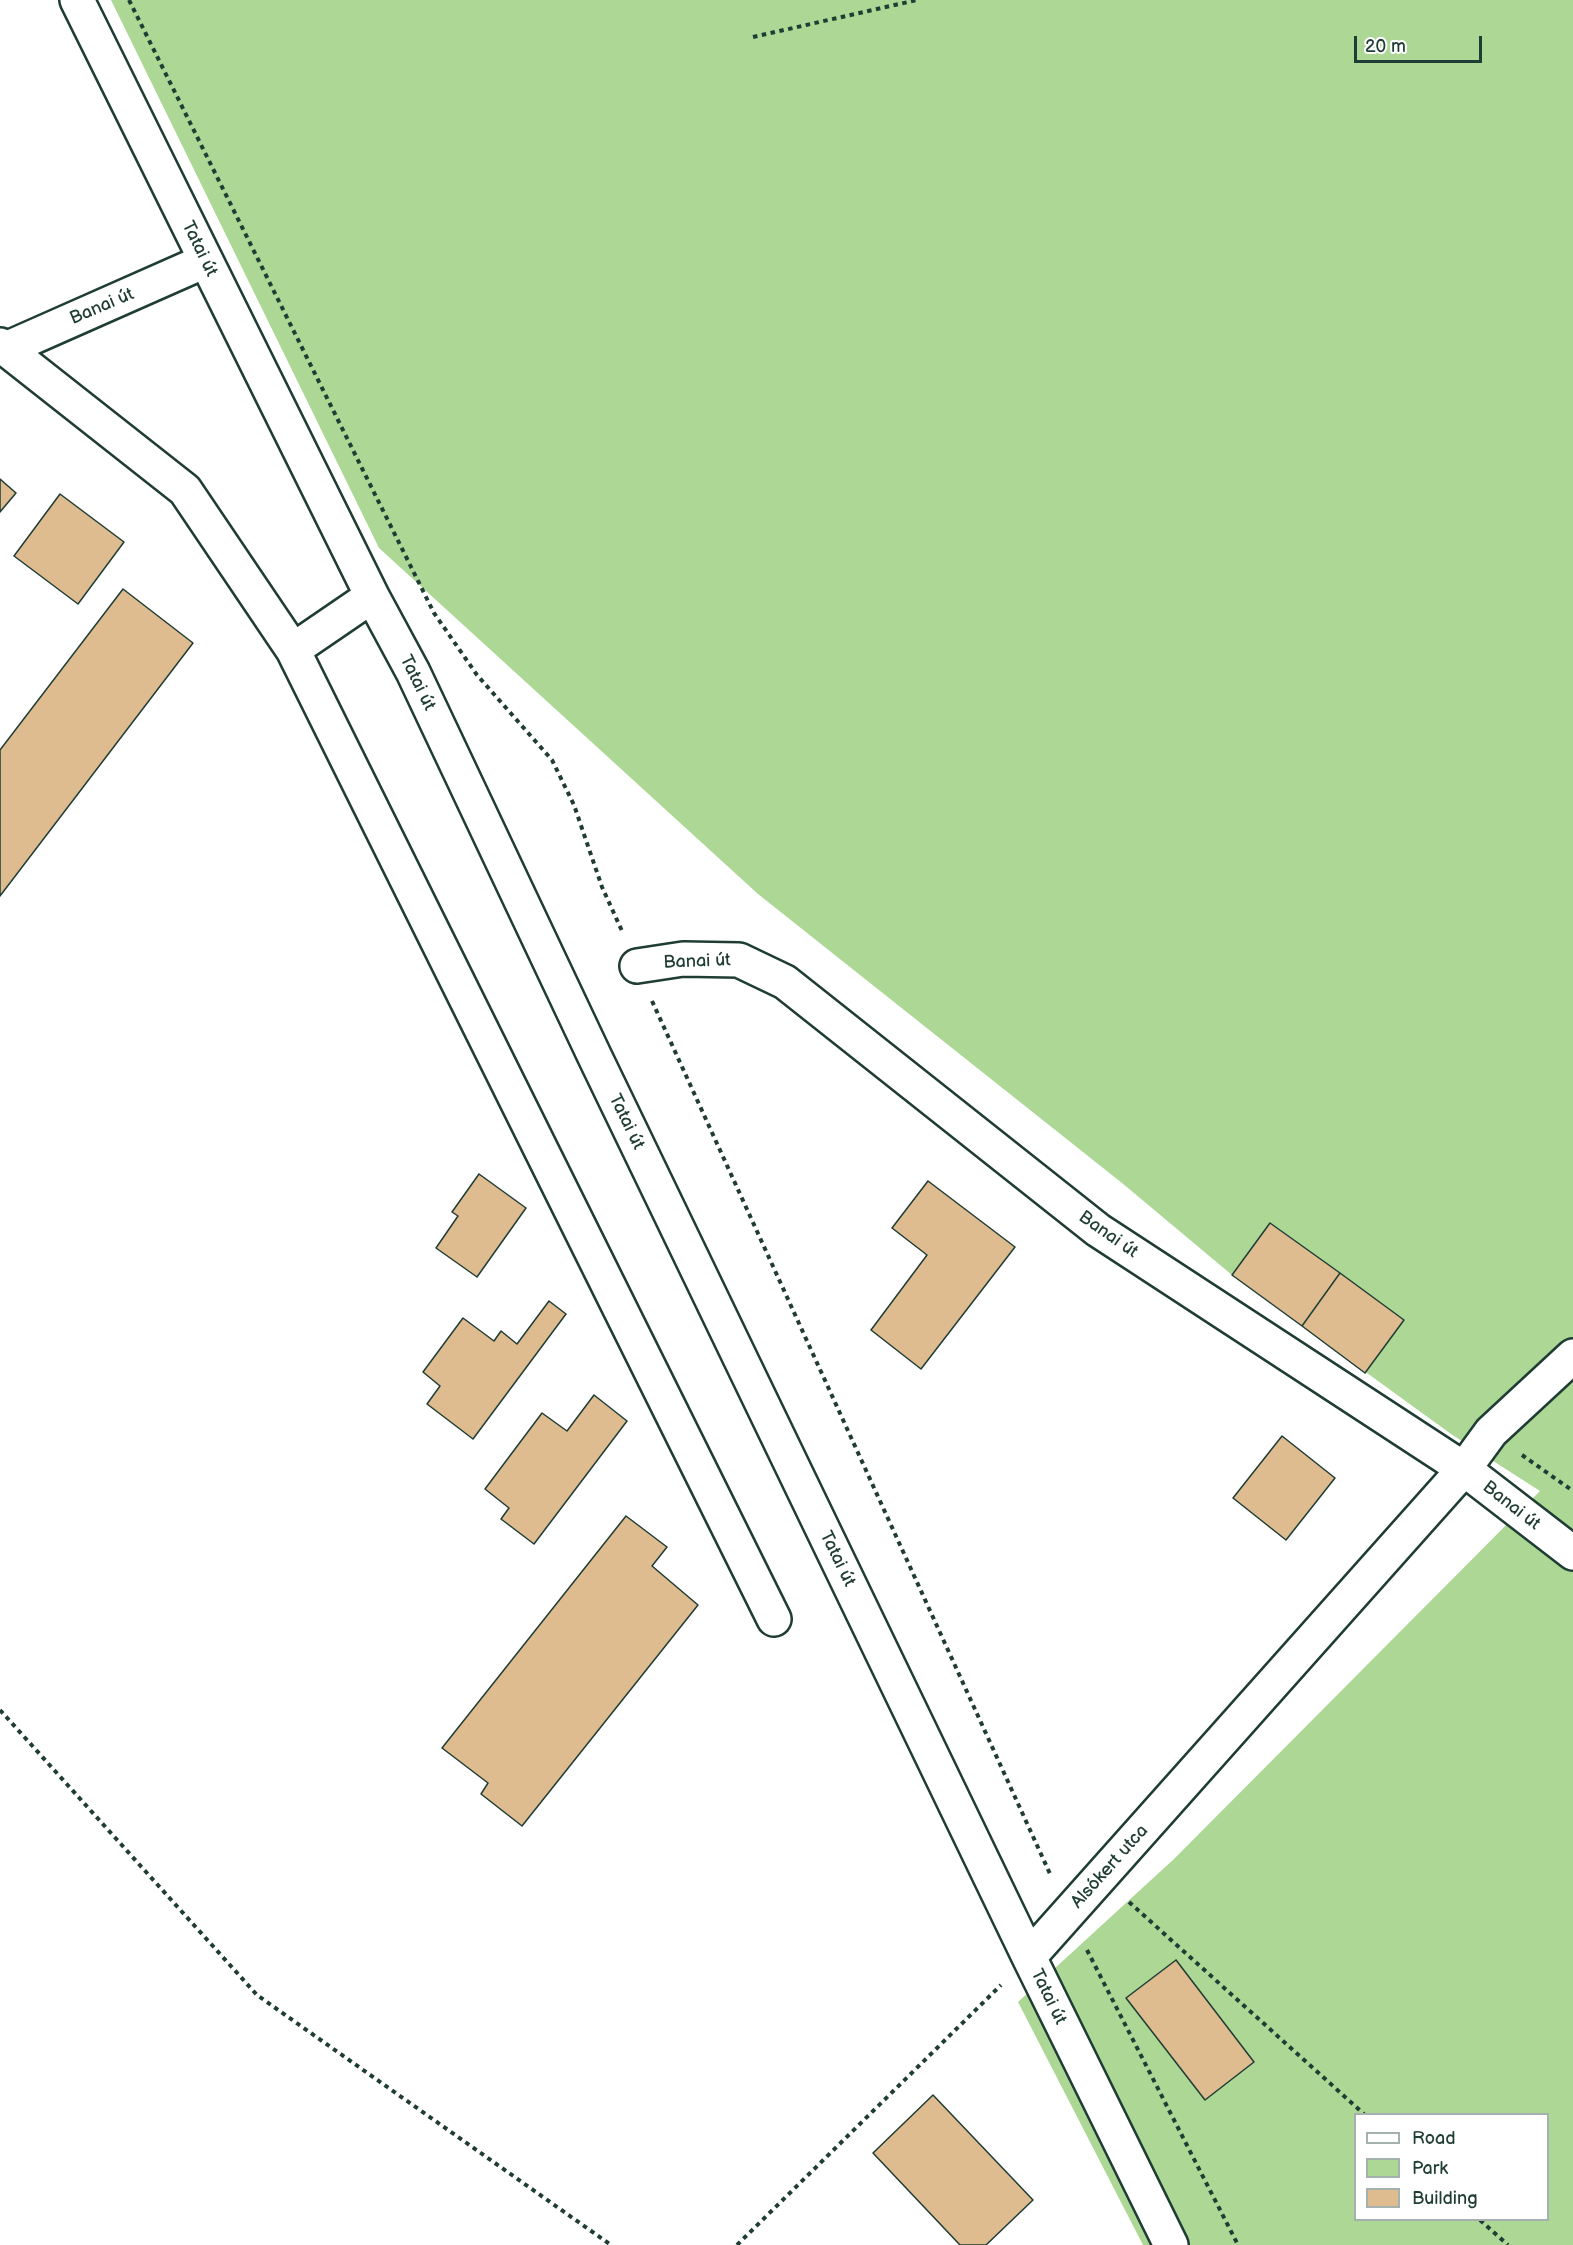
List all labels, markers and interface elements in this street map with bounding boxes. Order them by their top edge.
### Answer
scale bar [1357,24,1484,62]
text: 20 m [1365,36,1406,57]
street label: Tatai út [176,218,222,280]
street label: Banai út [67,284,137,330]
street label: Tatai út [394,652,440,714]
street label: Banai út [663,950,731,974]
street label: Tatai út [603,1091,649,1153]
street label: Banai út [1074,1207,1142,1263]
street label: Banai út [1478,1477,1544,1535]
street label: Tatai út [814,1528,860,1590]
street label: Alsókert utca [1067,1821,1153,1913]
street label: Tatai út [1025,1966,1071,2028]
legend [1354,2113,1549,2221]
text: Road [1412,2128,1456,2149]
text: Park [1412,2158,1448,2179]
text: Building [1412,2188,1478,2209]

